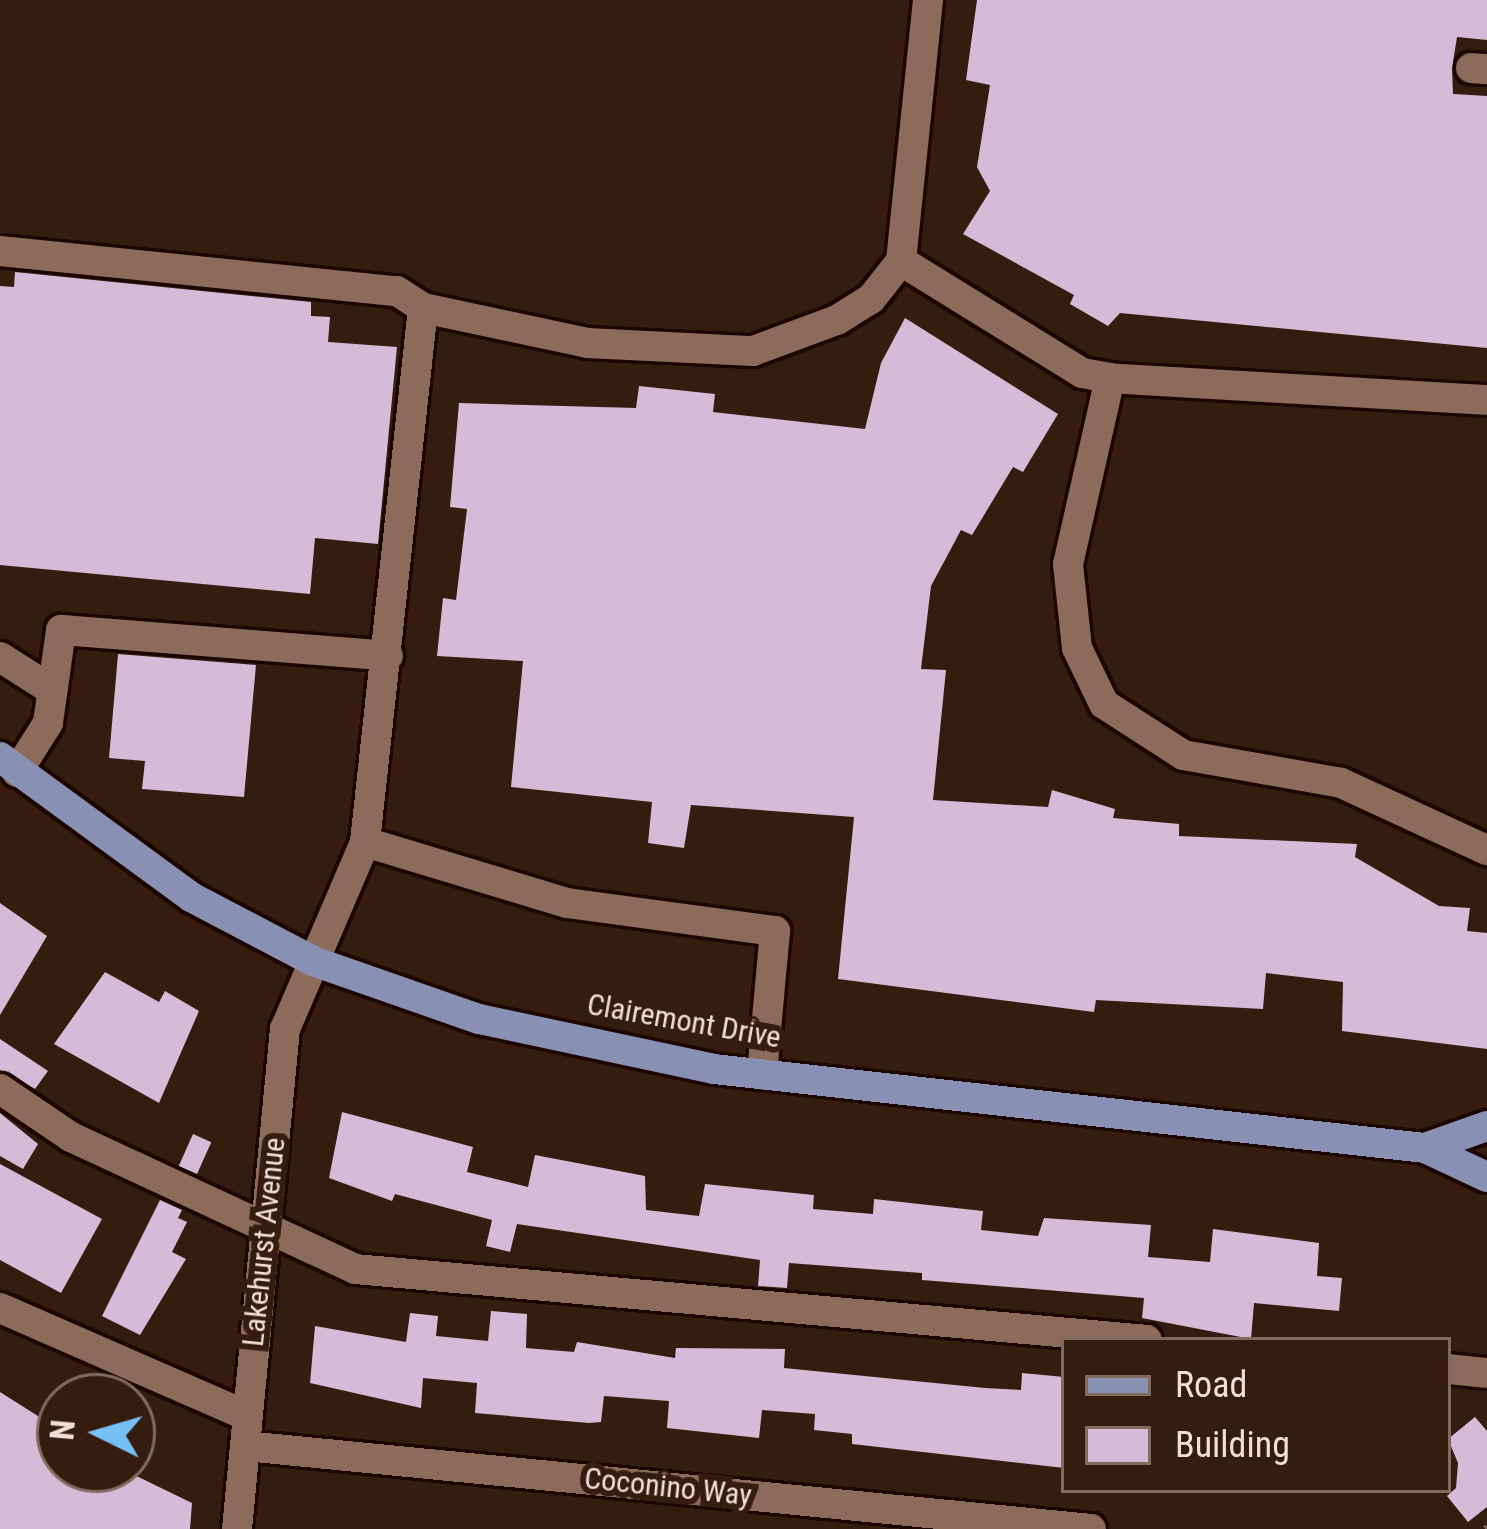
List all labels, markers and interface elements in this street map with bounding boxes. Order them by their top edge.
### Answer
street label: Clairemont Drive [584,986,784,1056]
street label: Lakehurst Avenue [235,1136,293,1348]
legend [1061,1337,1451,1493]
text: Road [1175,1364,1247,1406]
north arrow [36,1373,156,1493]
text: N [42,1418,83,1442]
text: Building [1175,1424,1290,1466]
street label: Coconino Way [583,1460,753,1514]

